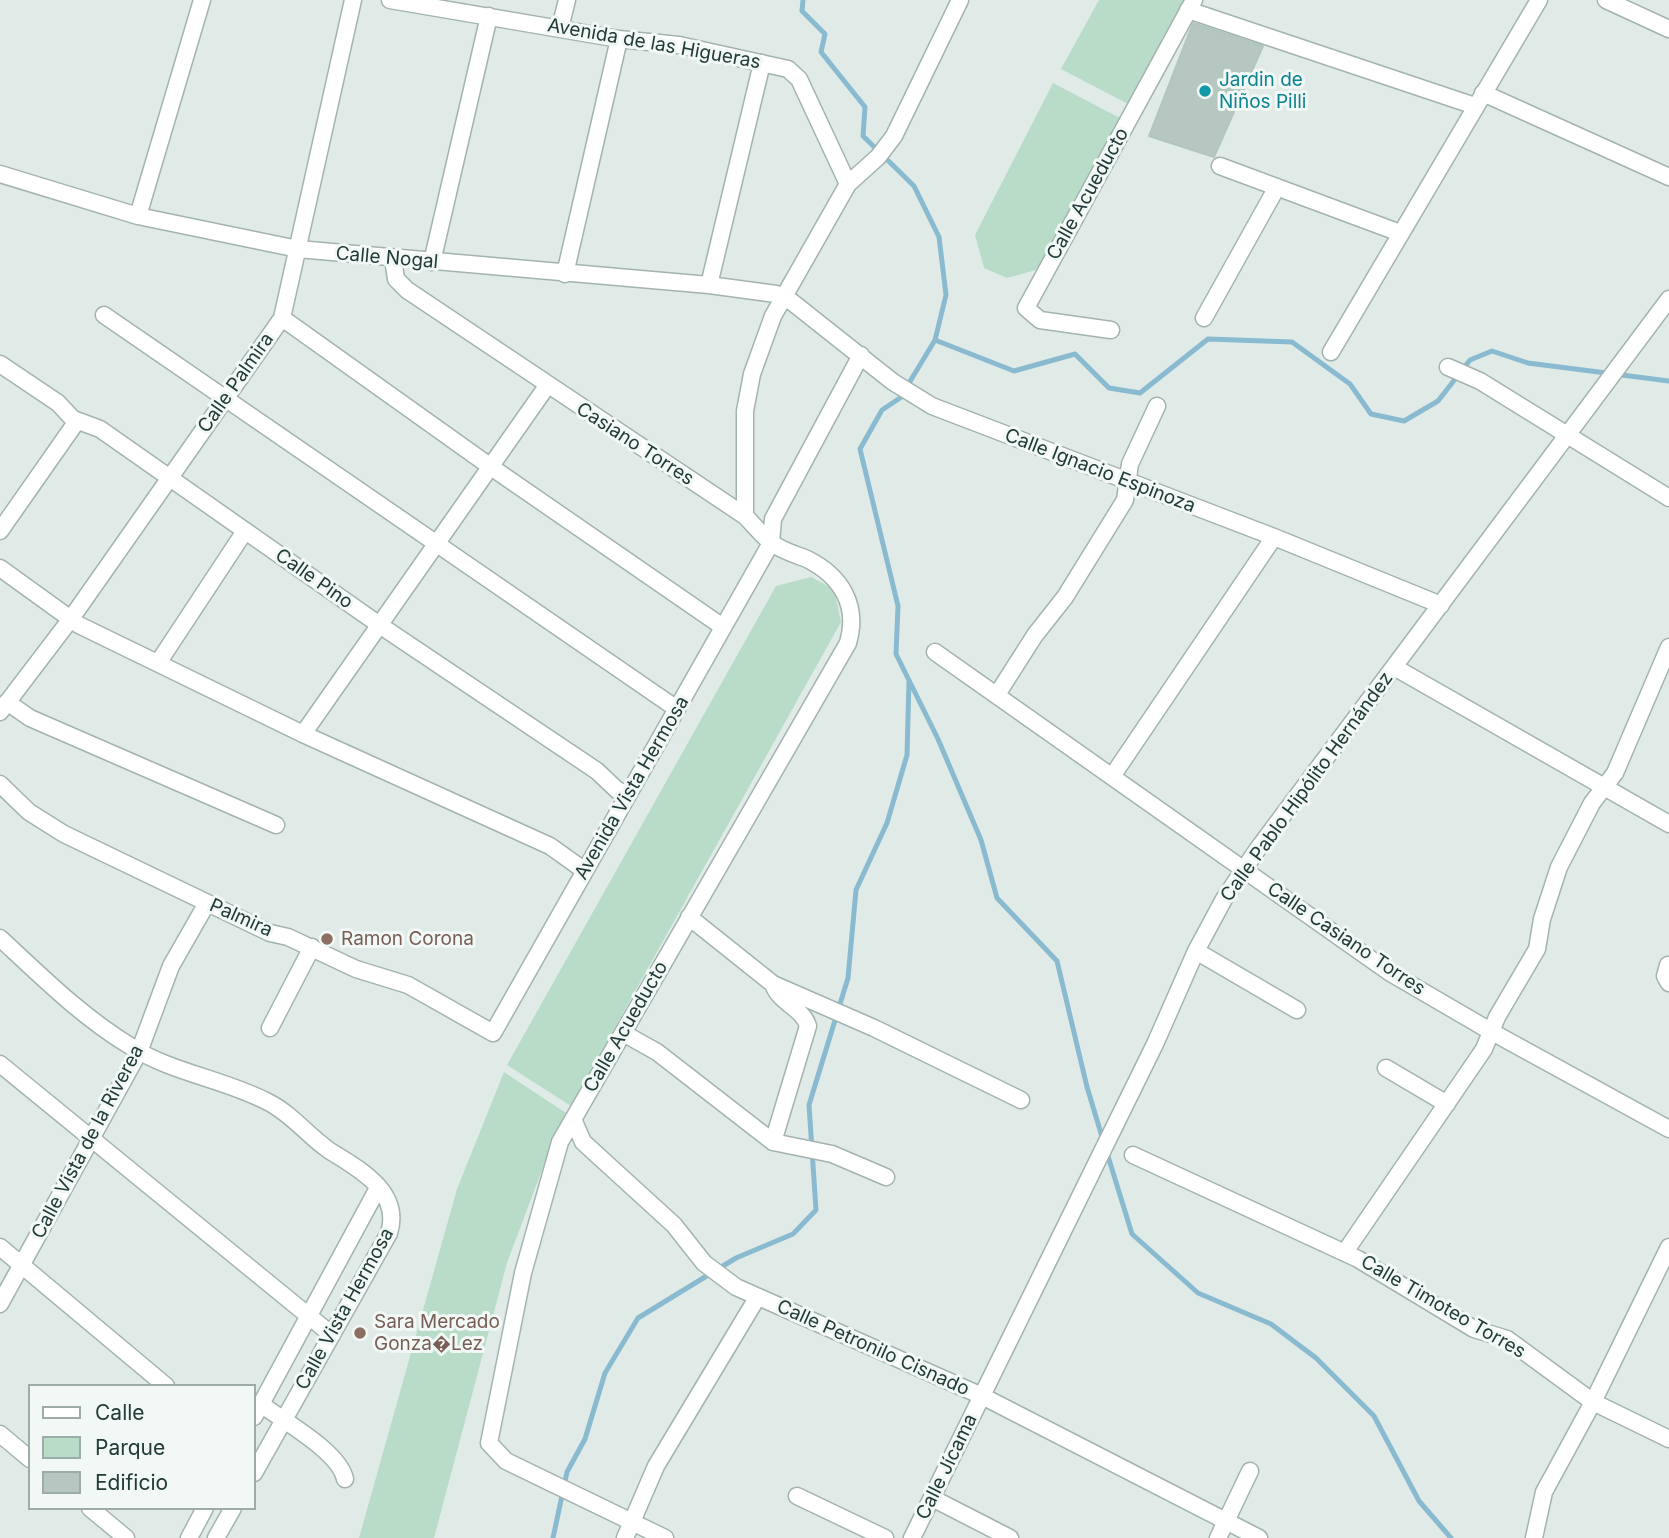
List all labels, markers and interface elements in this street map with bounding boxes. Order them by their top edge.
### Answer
street label: Avenida de las Higueras [546,14,762,74]
place label: Jardin de Niños Pilli [1219,69,1306,113]
marker: Jardin de Niños Pilli [1197,83,1213,99]
street label: Calle Acueducto [1042,124,1134,264]
street label: Calle Nogal [335,242,439,274]
street label: Calle Palmira [193,329,279,437]
street label: Casiano Torres [572,398,698,490]
street label: Calle Ignacio Espinoza [1002,424,1198,518]
street label: Calle Pino [271,544,357,614]
street label: Calle Pablo Hipólito Hernández [1216,668,1398,906]
street label: Avenida Vista Hermosa [570,692,694,884]
street label: Calle Casiano Torres [1263,878,1429,1000]
street label: Palmira [206,894,276,942]
place label: Ramon Corona [341,928,474,950]
marker: Ramon Corona [319,931,335,947]
street label: Calle Acueducto [579,957,673,1097]
street label: Calle Vista de la Riverea [27,1041,149,1243]
street label: Calle Vista Hermosa [291,1224,399,1394]
street label: Calle Timoteo Torres [1357,1251,1529,1363]
street label: Calle Petronilo Cisnado [773,1295,973,1401]
place label: Sara Mercado Gonza�Lez [374,1311,500,1355]
marker: Sara Mercado Gonza�Lez [352,1325,368,1341]
legend [28,1384,256,1510]
text: Calle [95,1400,145,1425]
street label: Calle Jícama [912,1410,982,1524]
text: Parque [95,1435,165,1460]
text: Edificio [95,1470,168,1495]

